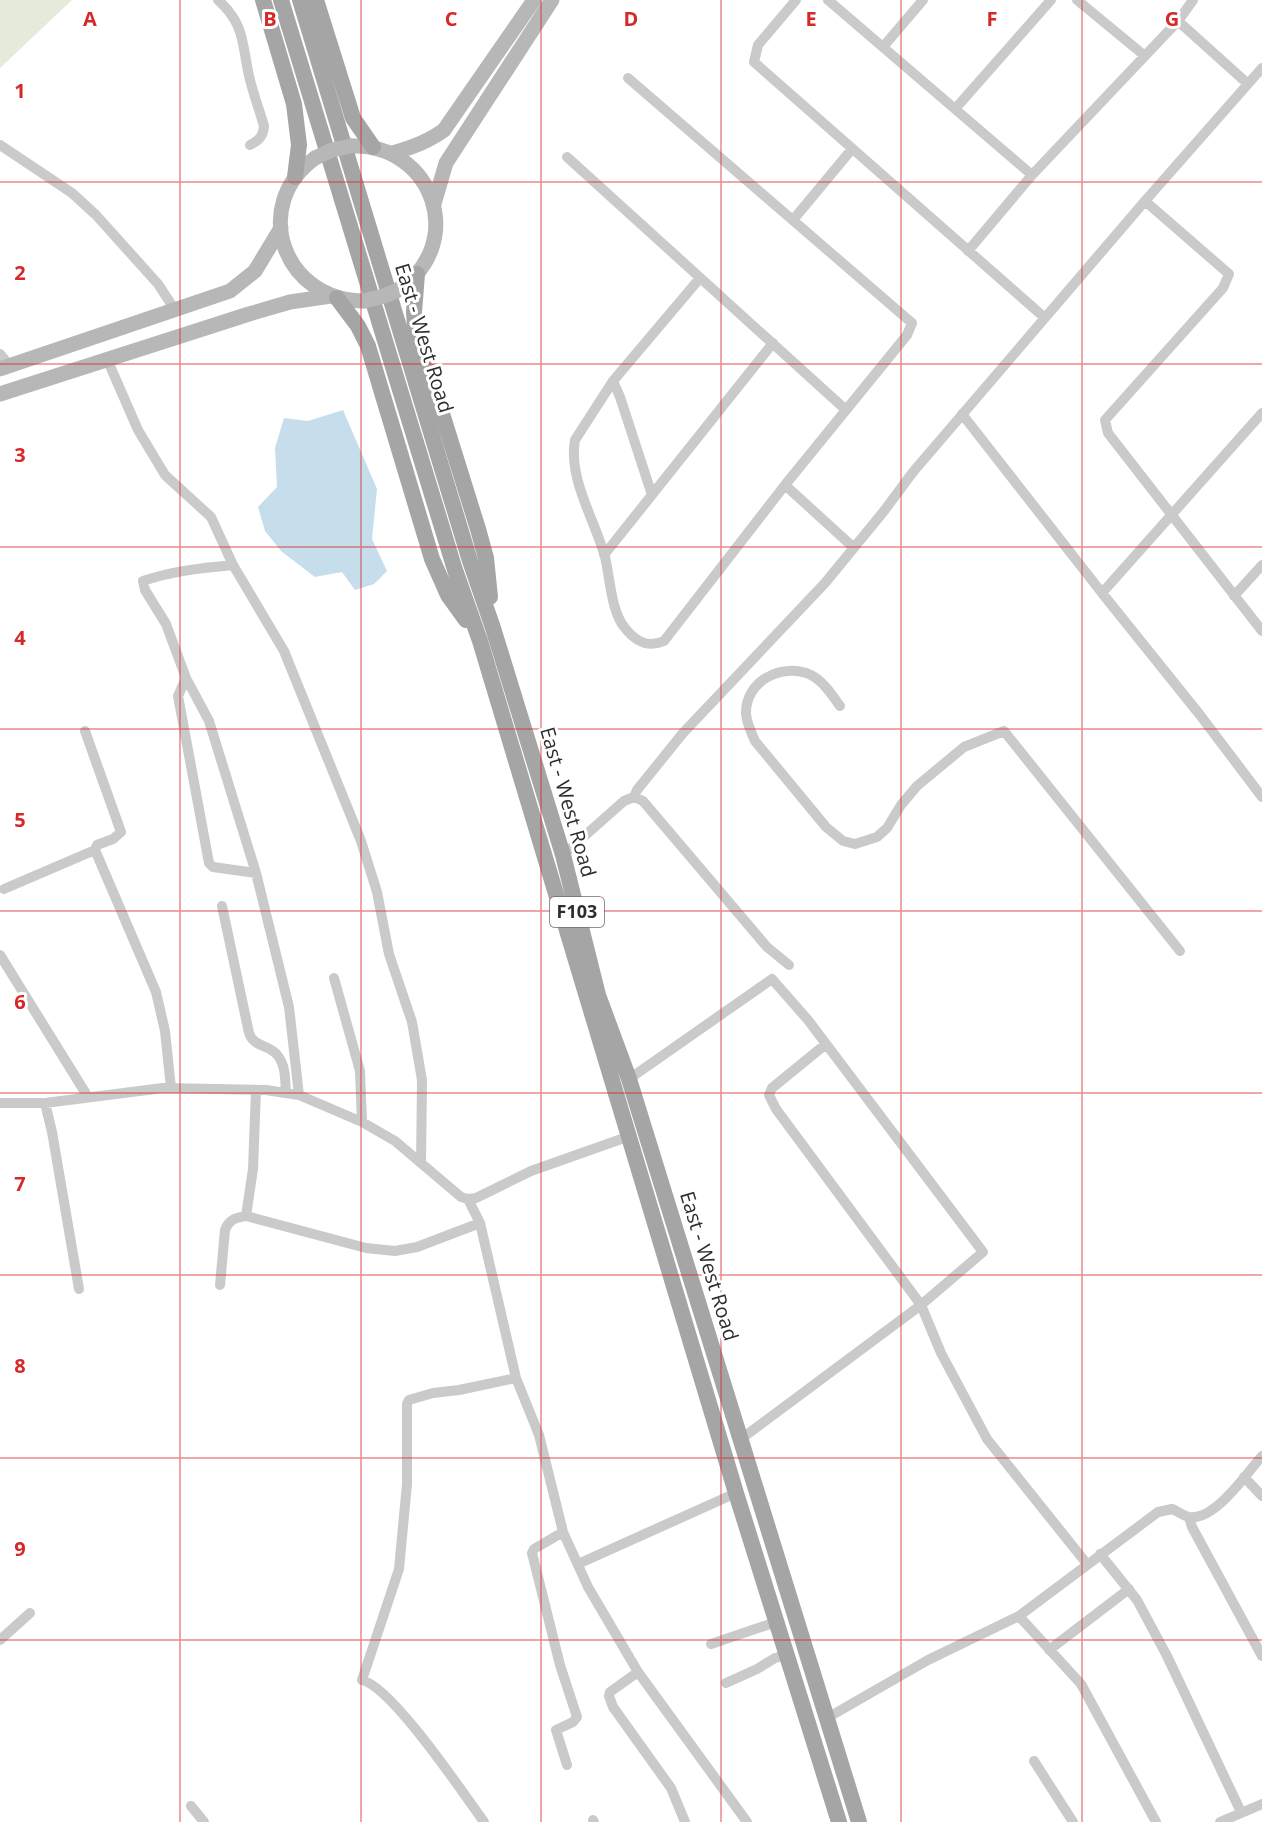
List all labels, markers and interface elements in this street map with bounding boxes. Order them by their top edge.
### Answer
text: A [83,5,97,32]
text: B [263,5,277,32]
text: C [445,5,458,32]
text: D [624,5,638,32]
text: E [805,5,817,32]
text: F [987,5,997,32]
text: G [1165,5,1179,32]
text: 1 [14,77,26,104]
text: 2 [14,259,26,286]
street label: East - West Road [389,260,460,416]
text: 3 [14,441,26,468]
text: 4 [14,624,26,651]
street label: East - West Road [534,724,603,880]
text: 5 [14,806,26,833]
road number: F103 [550,897,604,927]
text: 6 [14,988,26,1015]
text: 7 [14,1170,26,1197]
street label: East - West Road [674,1188,745,1344]
text: 8 [14,1352,26,1379]
text: 9 [14,1535,26,1562]

